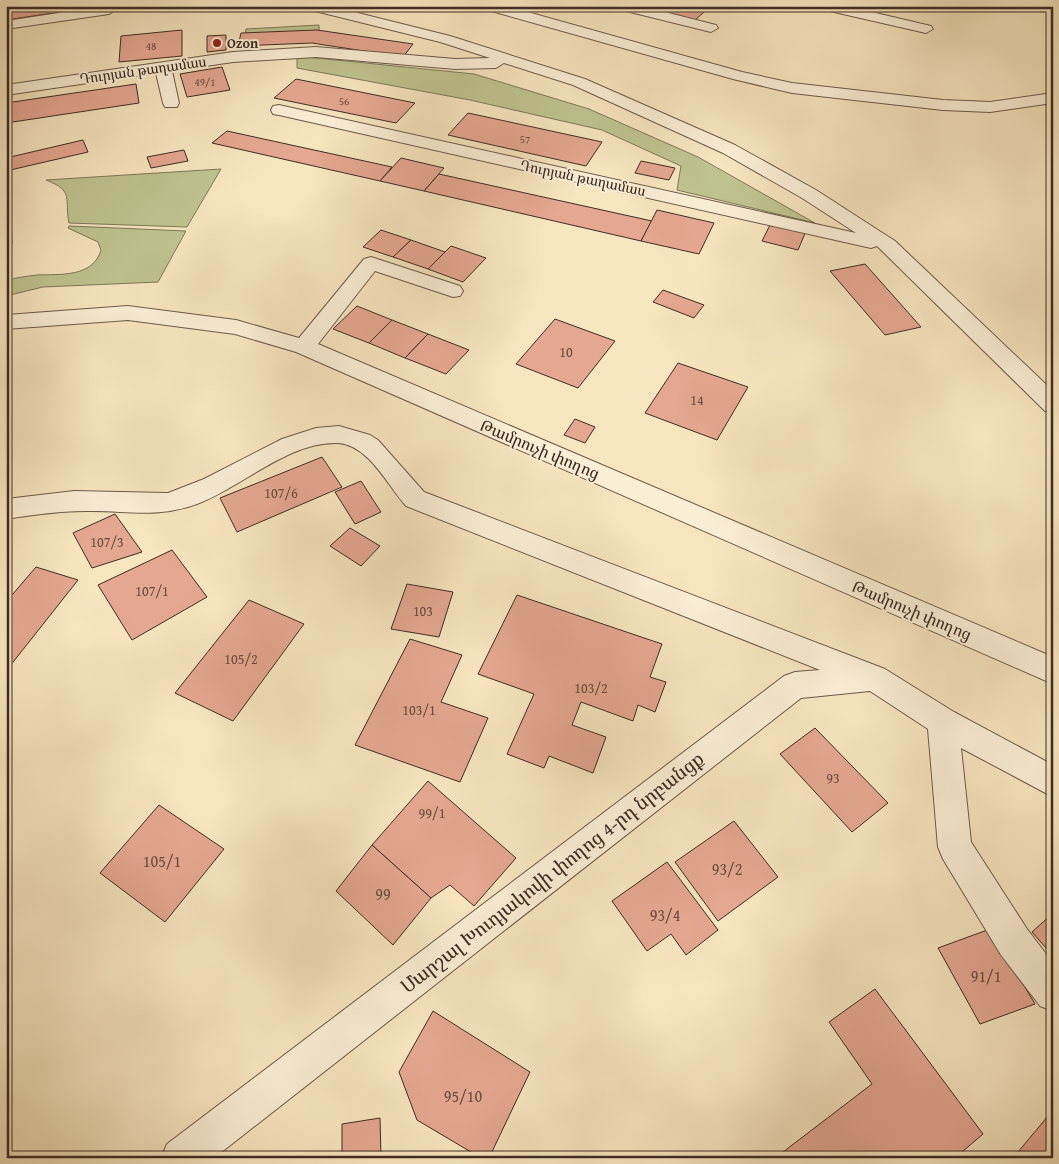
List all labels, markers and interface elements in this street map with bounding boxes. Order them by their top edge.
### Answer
place label: Ozon [227,33,259,53]
marker: Ozon [211,37,223,49]
house number: 48 [146,38,156,54]
street label: Դուրյան թաղամաս [78,51,208,89]
house number: 49/1 [194,74,216,90]
house number: 56 [339,93,349,109]
house number: 57 [520,131,530,147]
street label: Դուրյան թաղամաս [518,155,648,201]
house number: 10 [559,342,573,362]
house number: 14 [690,390,704,410]
street label: Թամրուչի փողոց [476,413,604,485]
house number: 107/6 [264,483,298,503]
house number: 107/3 [90,532,124,552]
street label: Թամրուչի փողոց [848,574,976,646]
house number: 107/1 [135,581,169,601]
house number: 103 [413,601,433,621]
house number: 105/2 [224,649,258,669]
house number: 103/2 [574,678,608,698]
house number: 103/1 [402,700,436,720]
street label: Մարշալ Խուդյակովի փողոց 4-րդ նրբանցք [394,744,710,1000]
house number: 93 [826,768,840,788]
house number: 99/1 [419,803,445,823]
house number: 105/1 [143,849,181,873]
house number: 93/2 [712,857,742,881]
house number: 99 [375,882,391,906]
house number: 93/4 [650,903,681,927]
house number: 91/1 [971,964,1001,988]
house number: 95/10 [444,1084,482,1108]

